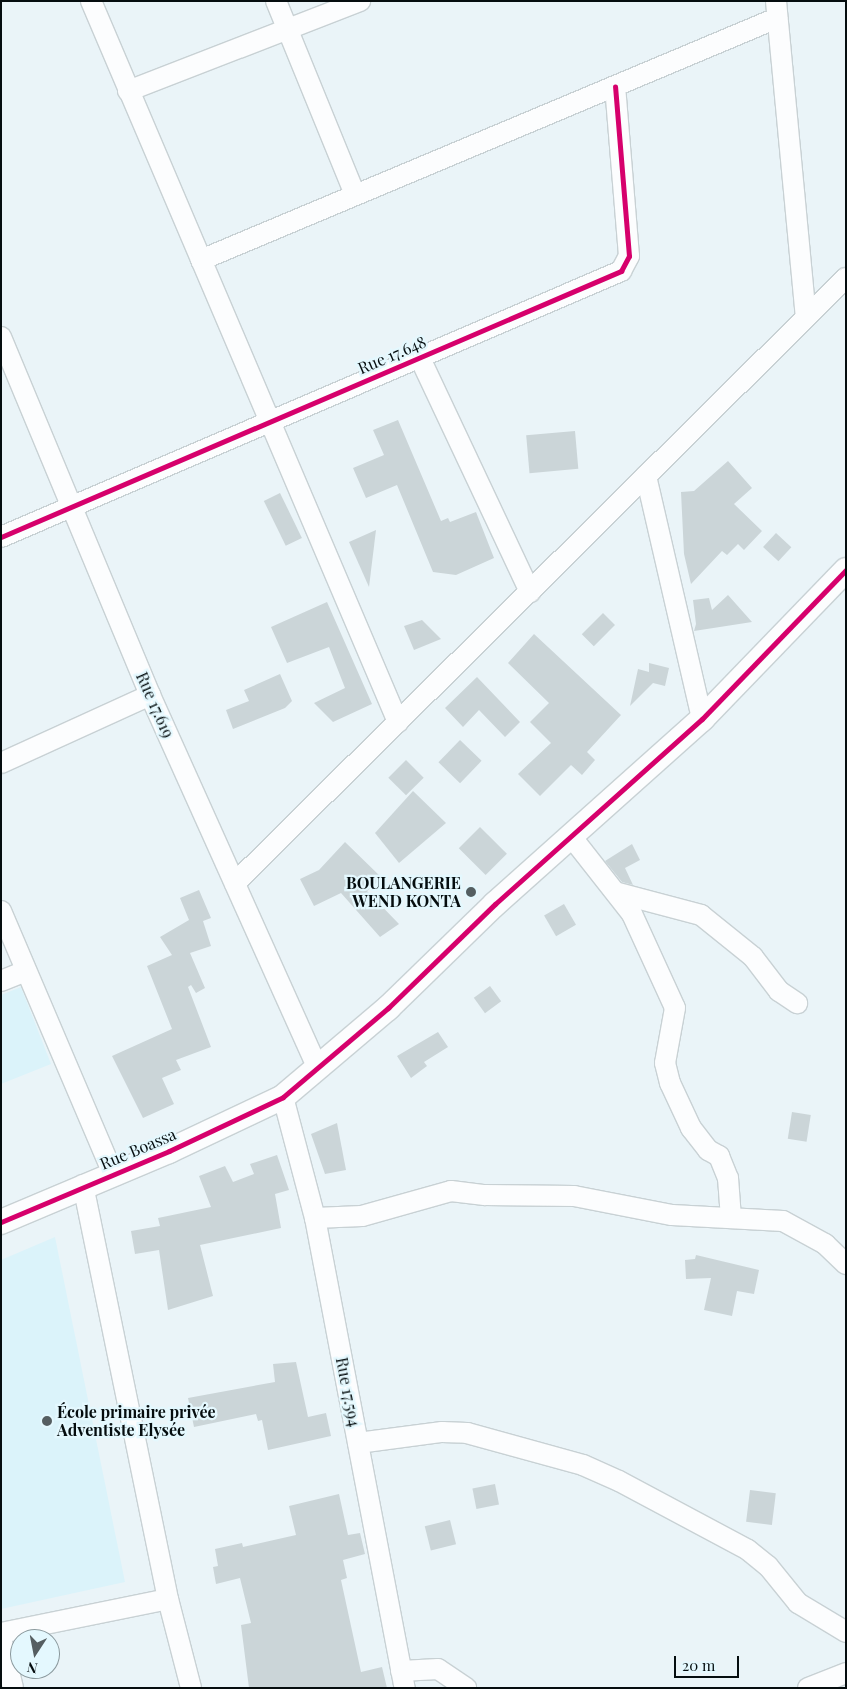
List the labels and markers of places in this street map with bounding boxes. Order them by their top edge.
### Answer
place label: BOULANGERIE WEND KONTA [346,873,461,911]
marker: BOULANGERIE WEND KONTA [465,886,477,898]
place label: École primaire privée Adventiste Elysée [57,1402,216,1440]
marker: École primaire privée Adventiste Elysée [41,1415,53,1427]

